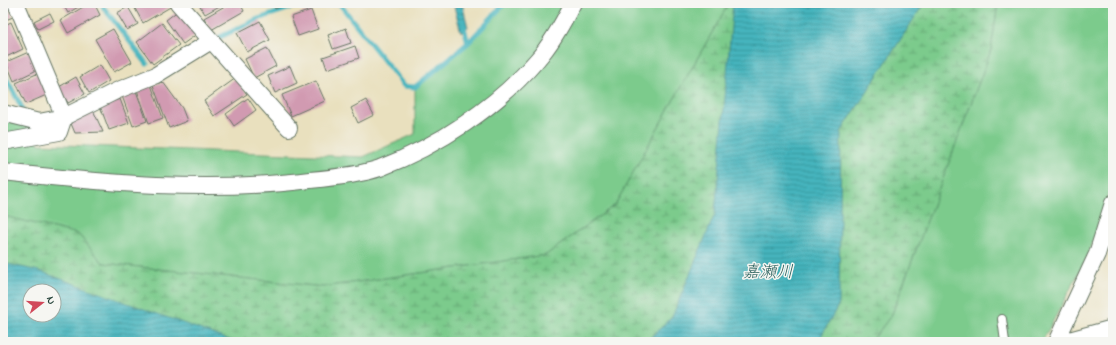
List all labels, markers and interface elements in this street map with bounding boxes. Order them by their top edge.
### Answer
water label: 嘉瀬川 [743,260,794,285]
north arrow [22,283,62,323]
text: N [42,294,59,306]

